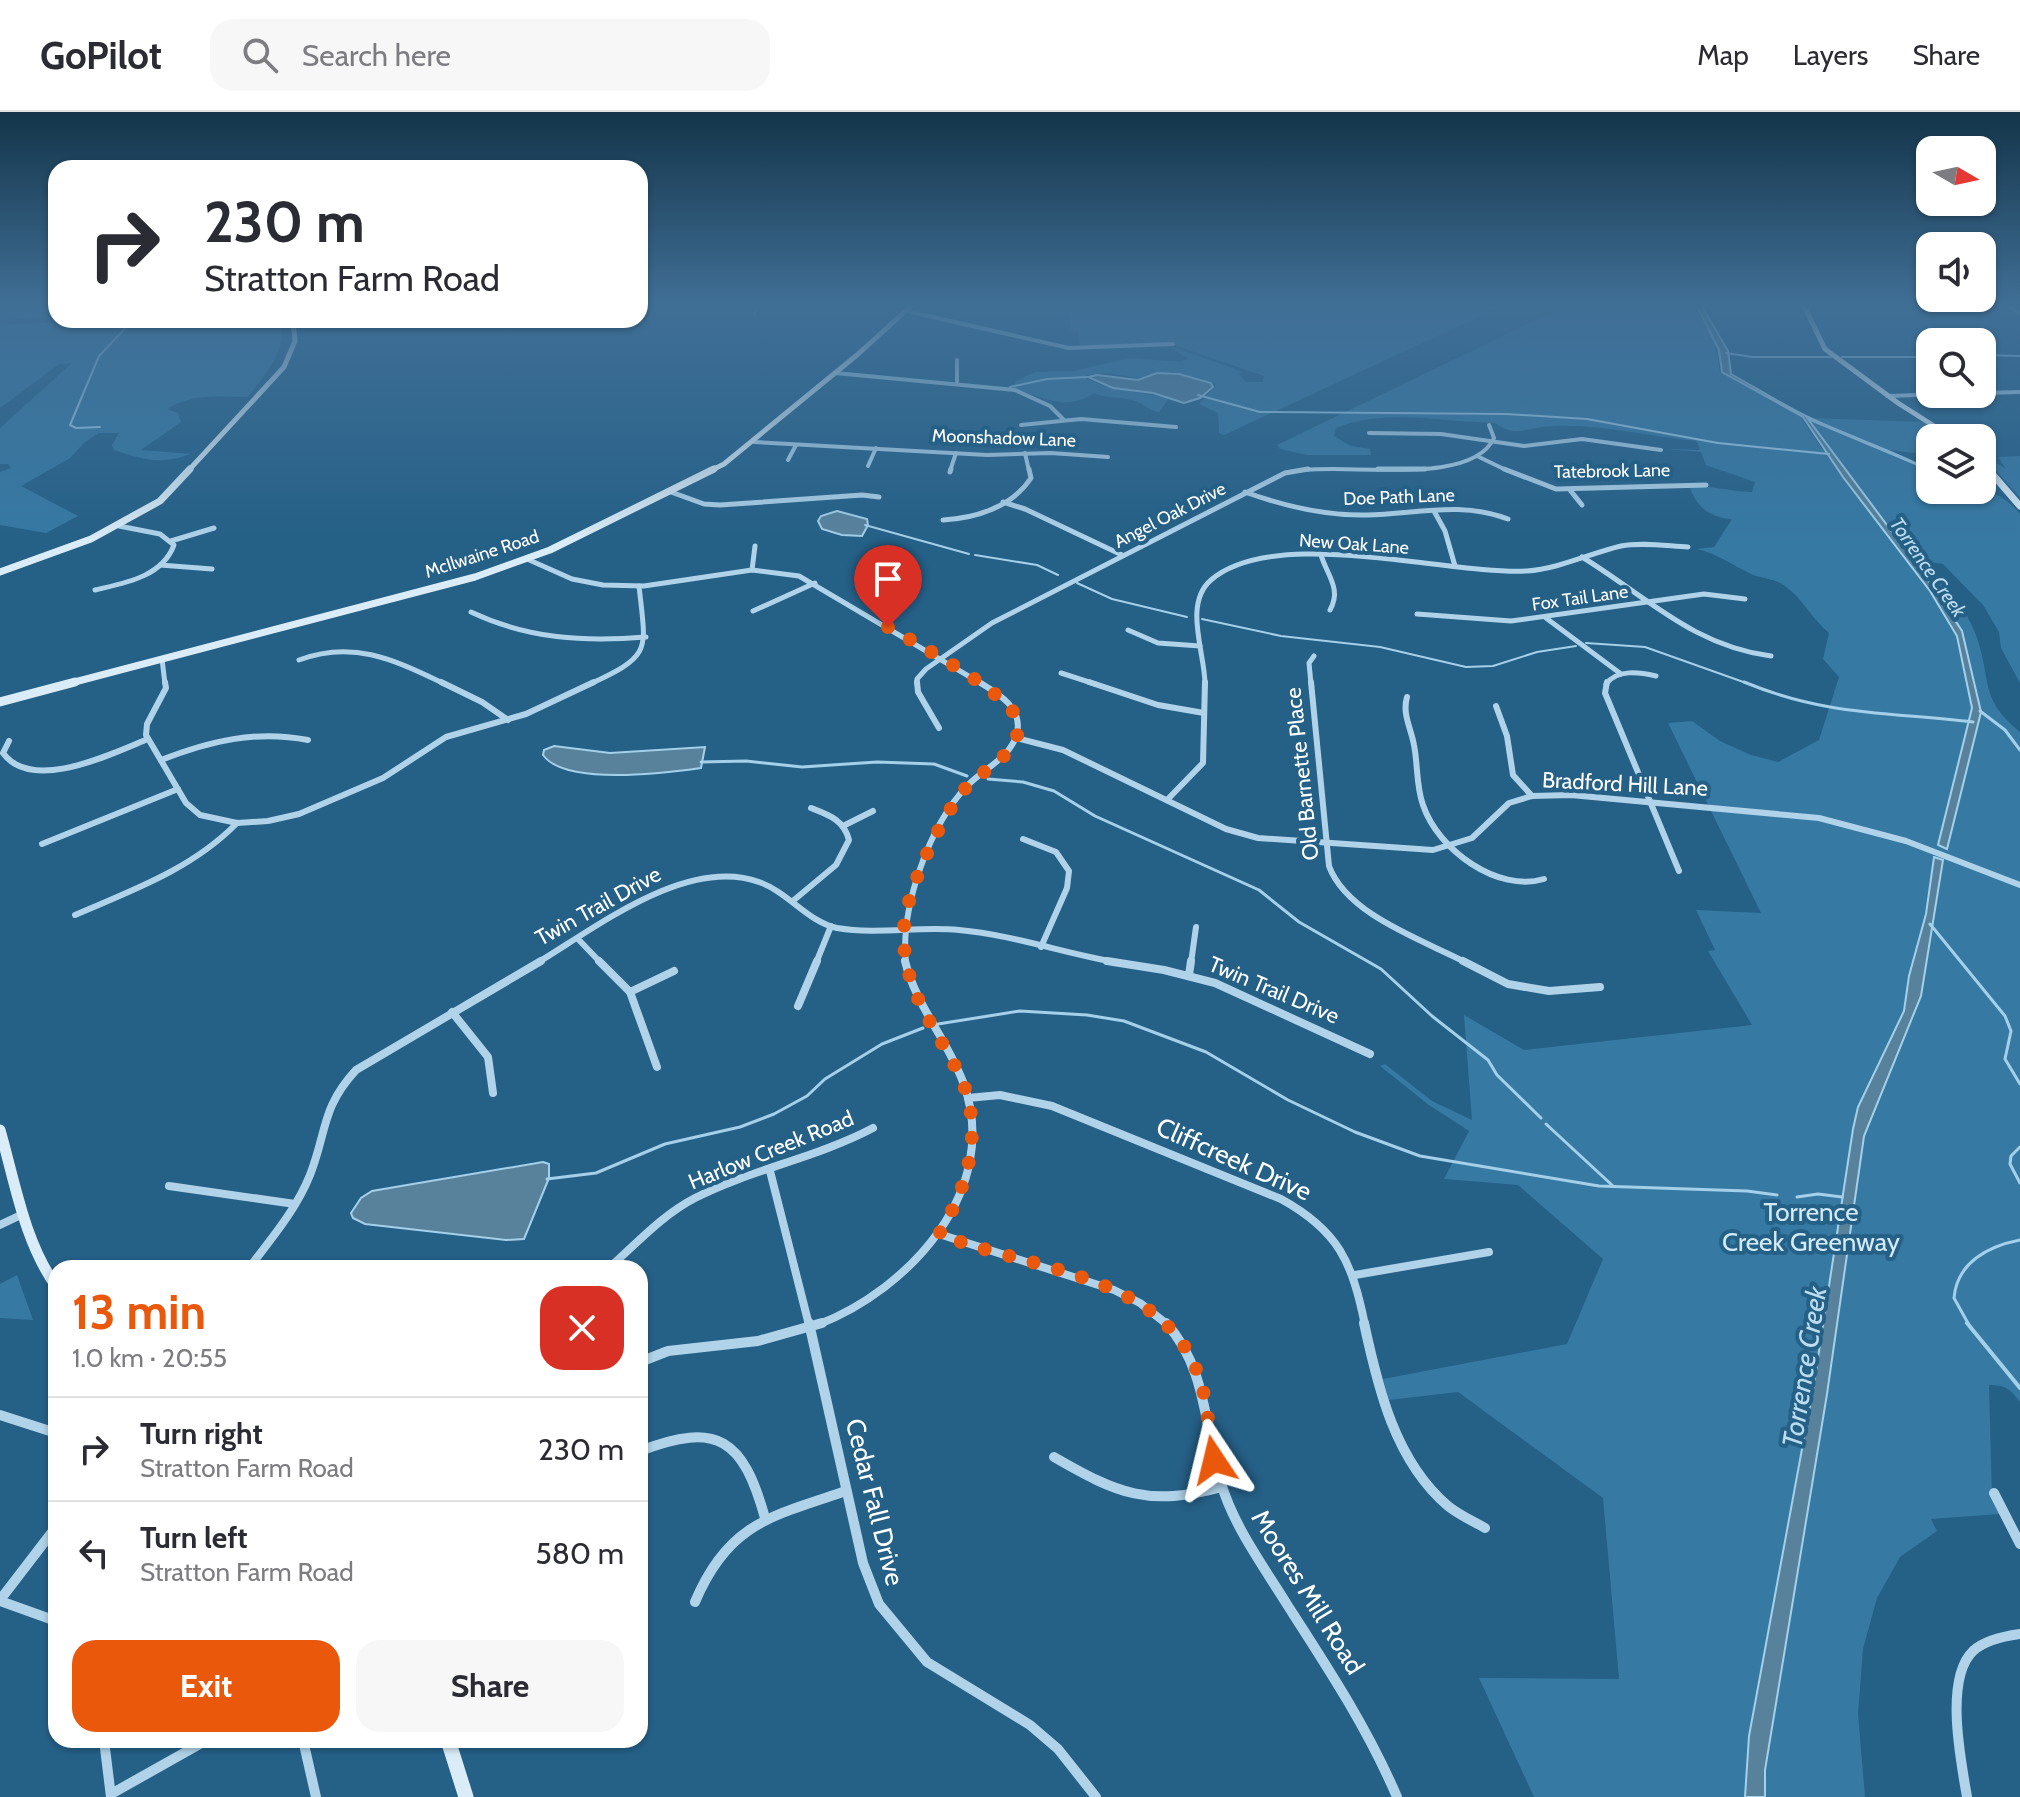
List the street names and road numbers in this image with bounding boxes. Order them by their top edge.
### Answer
street label: Moonshadow Lane [932,424,1076,452]
street label: Tatebrook Lane [1554,459,1670,483]
street label: Angel Oak Drive [1110,477,1230,553]
street label: Doe Path Lane [1343,484,1455,510]
street label: McIlwaine Road [422,525,542,583]
street label: New Oak Lane [1298,529,1410,559]
street label: Fox Tail Lane [1530,580,1630,616]
street label: Old Barnette Place [1280,686,1324,862]
street label: Bradford Hill Lane [1541,766,1709,802]
street label: Twin Trail Drive [531,860,665,952]
street label: Twin Trail Drive [1205,950,1343,1030]
street label: Harlow Creek Road [684,1105,858,1195]
street label: Cliffcreek Drive [1151,1110,1317,1208]
street label: Cedar Fall Drive [839,1415,911,1589]
street label: Moores Mill Road [1245,1504,1371,1680]

